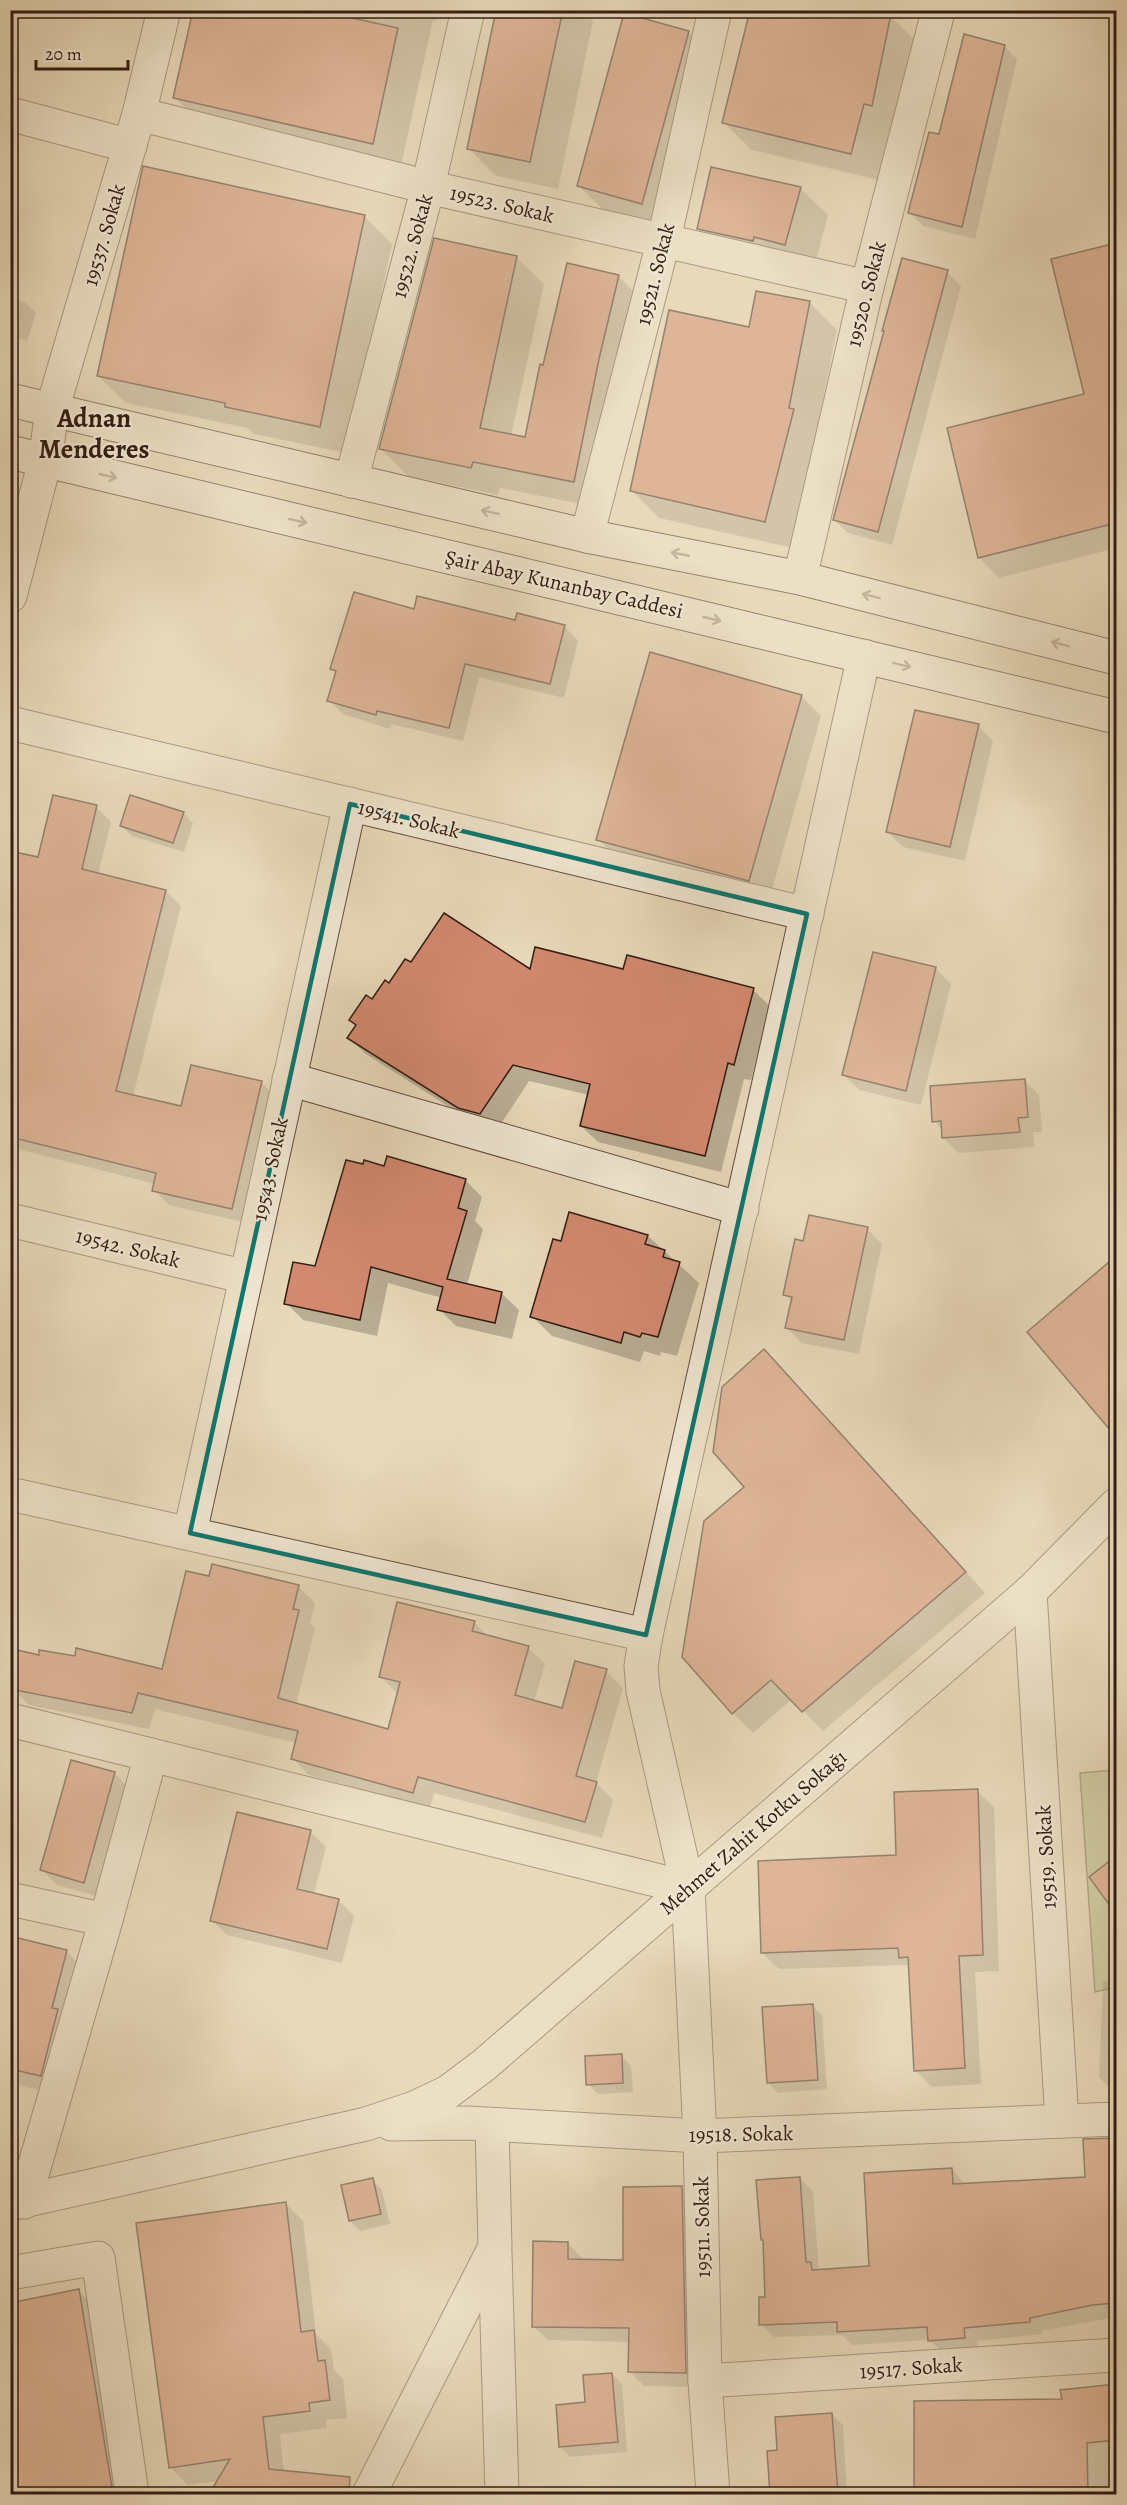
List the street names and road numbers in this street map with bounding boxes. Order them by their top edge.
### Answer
street label: 19523. Sokak [447,178,557,230]
street label: 19537. Sokak [76,180,132,289]
street label: 19522. Sokak [385,190,440,301]
street label: 19521. Sokak [629,219,681,328]
street label: 19520. Sokak [839,237,893,350]
street label: Şair Abay Kunanbay Caddesi [442,543,686,625]
street label: 19541. Sokak [355,793,463,845]
street label: 19543. Sokak [245,1114,295,1224]
street label: 19542. Sokak [73,1221,184,1275]
street label: Mehmet Zahit Kotku Sokağı [654,1743,853,1921]
street label: 19519. Sokak [1029,1804,1063,1910]
street label: 19518. Sokak [688,2119,794,2149]
street label: 19511. Sokak [687,2175,717,2278]
street label: 19517. Sokak [858,2350,964,2386]

